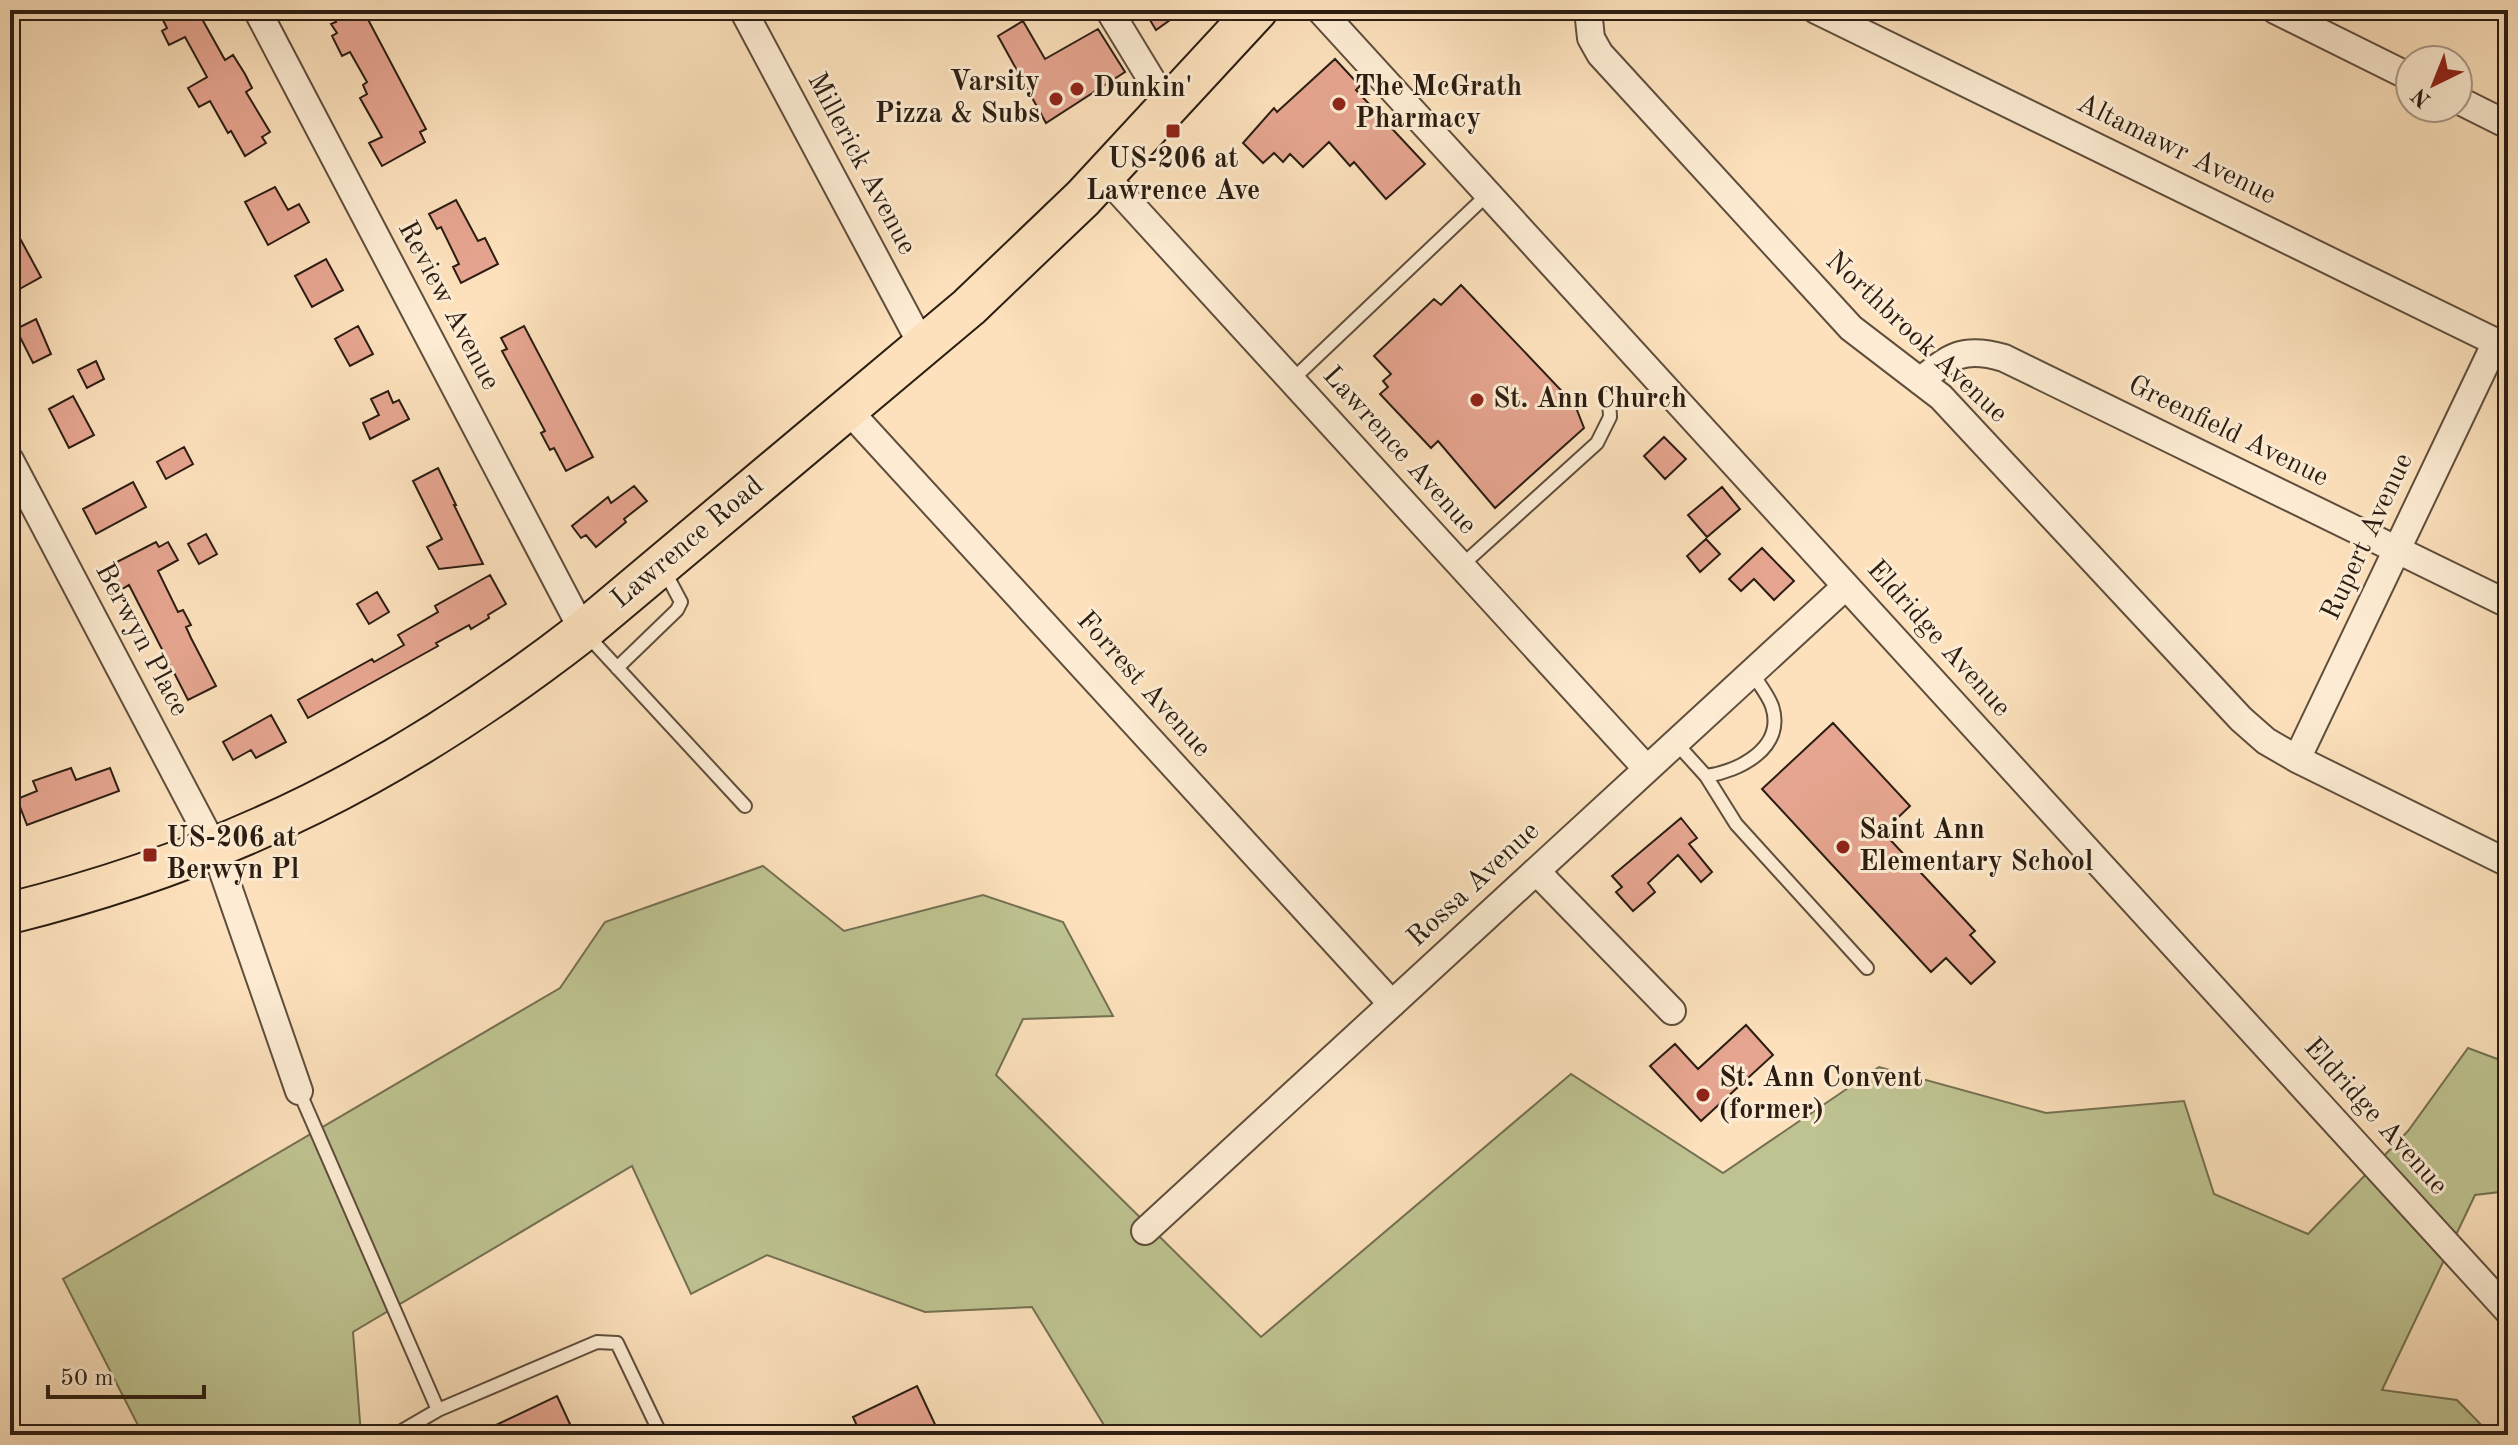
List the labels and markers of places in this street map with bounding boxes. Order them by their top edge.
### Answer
place label: Varsity Pizza & Subs [875,69,1040,129]
place label: The McGrath Pharmacy [1355,74,1522,134]
place label: Dunkin' [1093,75,1192,103]
marker: Dunkin' [1068,80,1086,98]
marker: Varsity Pizza & Subs [1047,90,1065,108]
marker: The McGrath Pharmacy [1330,95,1348,113]
marker: US-206 at Lawrence Ave [1164,122,1182,140]
place label: US-206 at Lawrence Ave [1086,146,1260,206]
place label: St. Ann Church [1493,386,1687,414]
marker: St. Ann Church [1468,391,1486,409]
place label: Saint Ann Elementary School [1859,817,2094,877]
place label: US-206 at Berwyn Pl [166,825,300,885]
marker: Saint Ann Elementary School [1834,838,1852,856]
marker: US-206 at Berwyn Pl [141,846,159,864]
place label: St. Ann Convent (former) [1719,1065,1923,1125]
marker: St. Ann Convent (former) [1694,1086,1712,1104]

